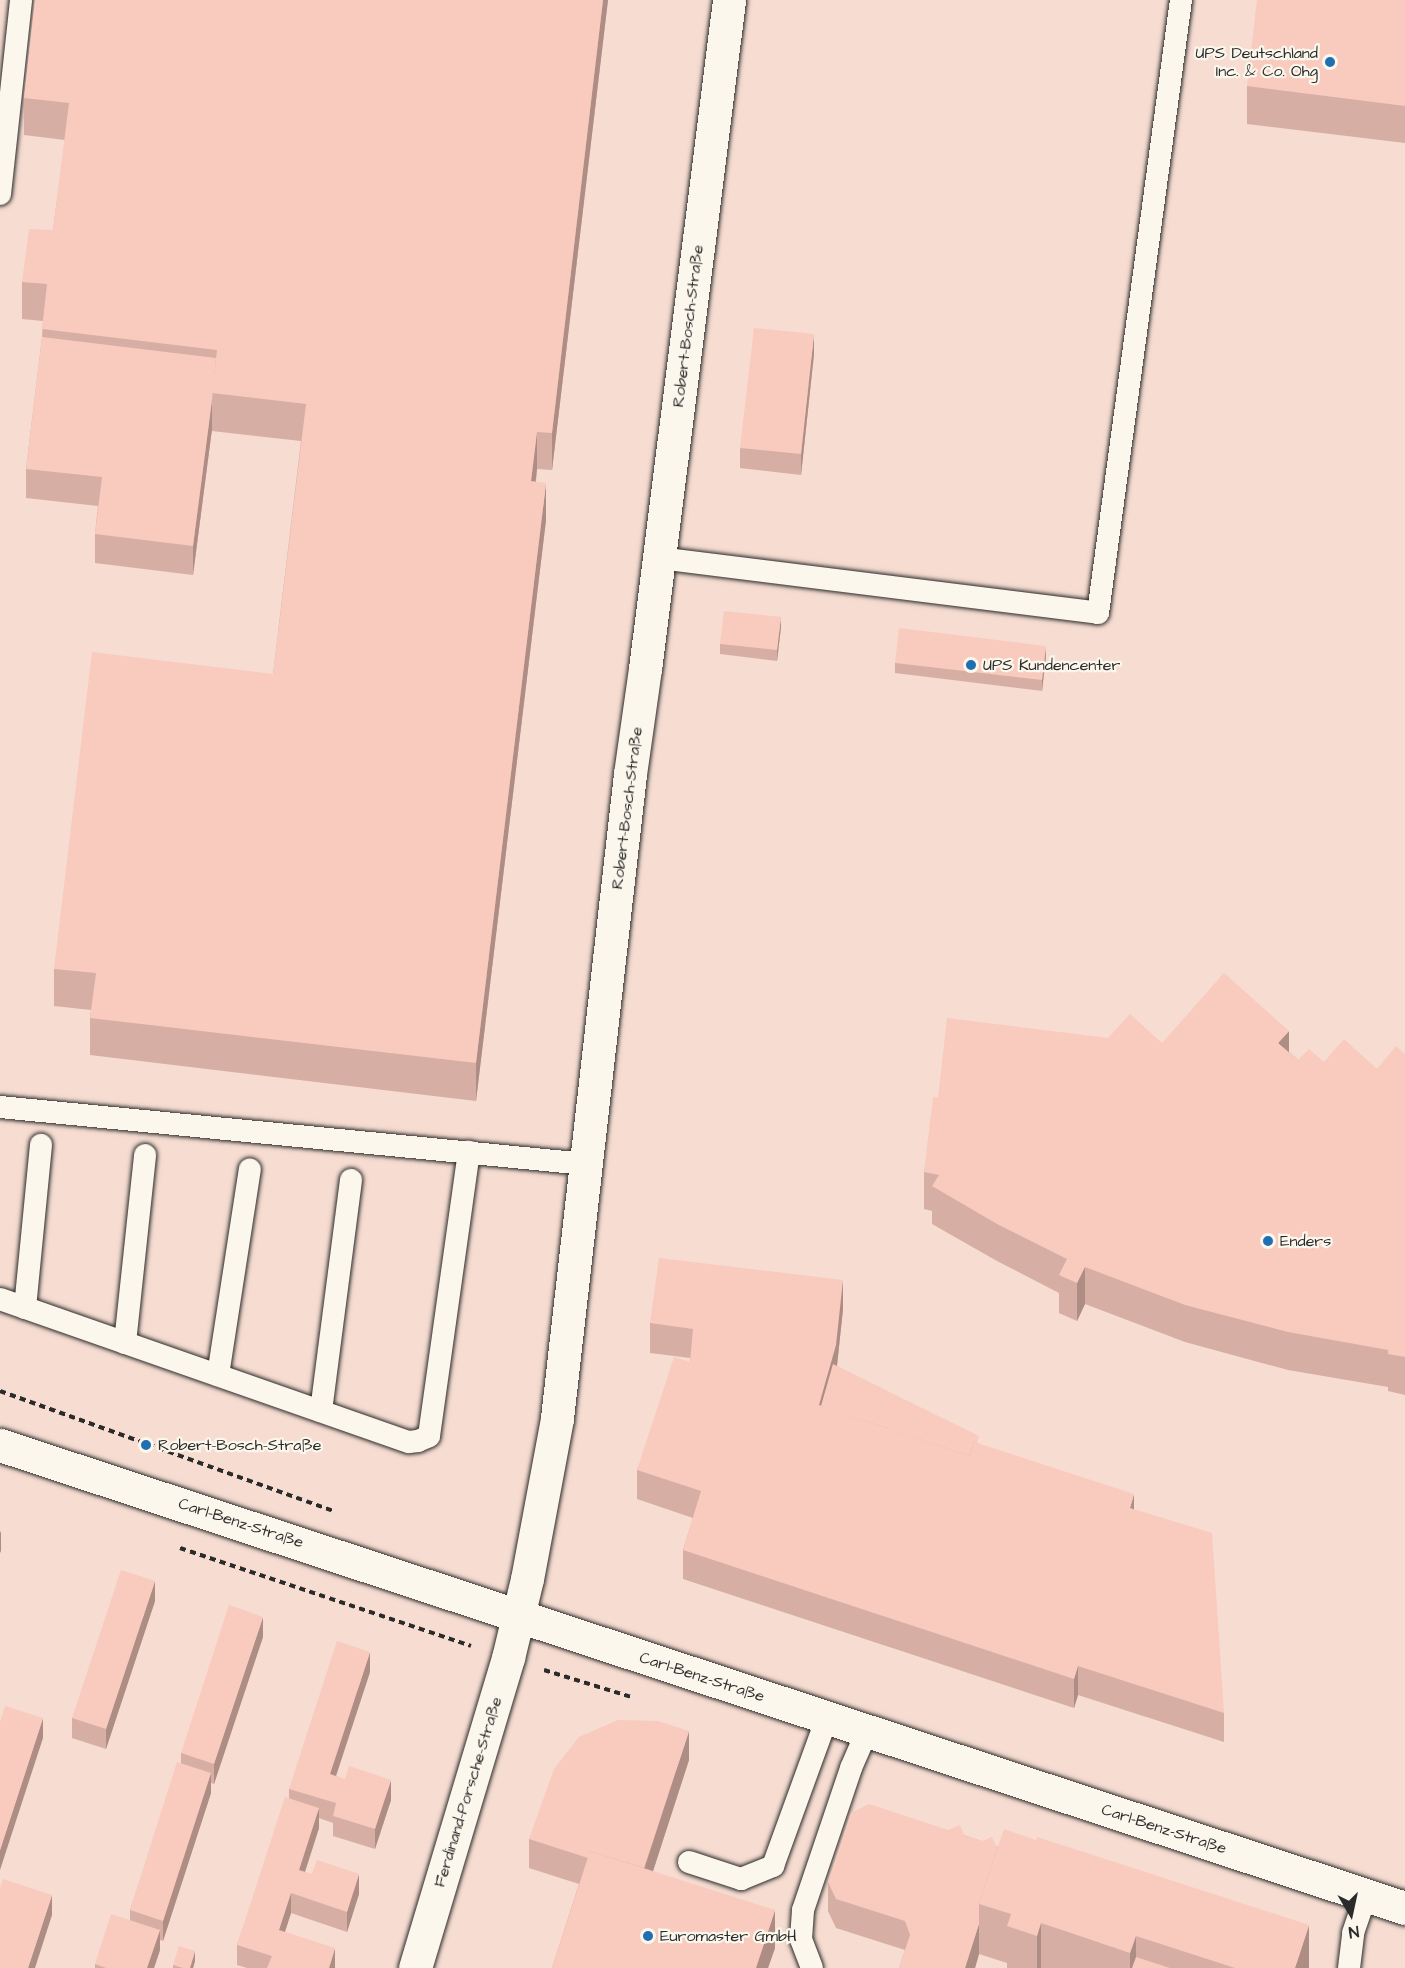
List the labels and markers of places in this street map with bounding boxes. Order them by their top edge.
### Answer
place label: UPS Deutschland Inc. & Co. Ohg [1196,43,1318,81]
marker: UPS Deutschland Inc. & Co. Ohg [1323,55,1337,69]
place label: UPS Kundencenter [983,655,1120,675]
marker: UPS Kundencenter [964,658,978,672]
place label: Enders [1280,1231,1331,1251]
marker: Enders [1261,1234,1275,1248]
place label: Robert-Bosch-Straße [158,1435,321,1455]
marker: Robert-Bosch-Straße [139,1438,153,1452]
place label: Euromaster GmbH [660,1926,797,1946]
marker: Euromaster GmbH [641,1929,655,1943]

